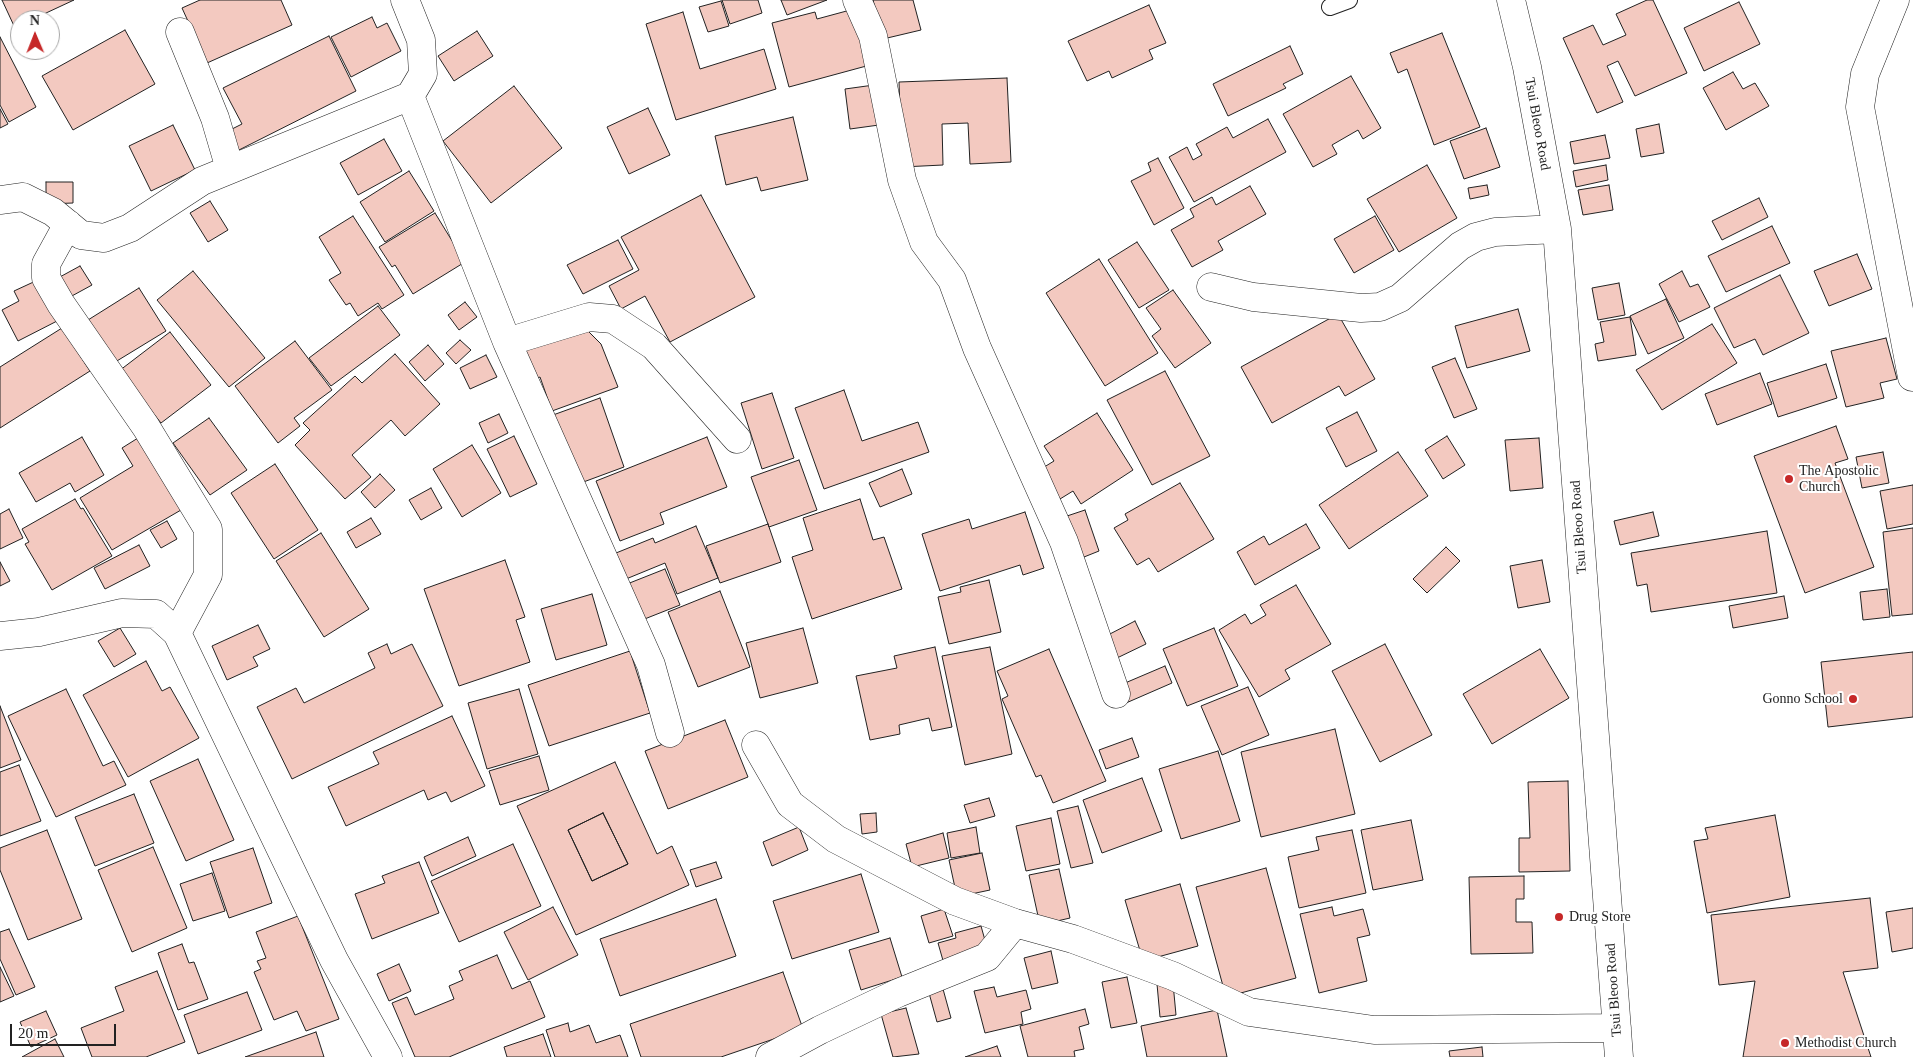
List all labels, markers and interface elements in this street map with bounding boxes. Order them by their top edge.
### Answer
north arrow [10,10,60,60]
text: N [30,13,40,28]
street label: Tsui Bleoo Road [1521,76,1553,172]
place label: The Apostolic Church [1799,463,1879,496]
marker: The Apostolic Church [1783,473,1795,485]
street label: Tsui Bleoo Road [1567,480,1591,574]
place label: Gonno School [1762,691,1843,707]
marker: Gonno School [1847,693,1859,705]
place label: Drug Store [1569,909,1631,925]
marker: Drug Store [1553,911,1565,923]
street label: Tsui Bleoo Road [1602,943,1626,1037]
scale bar [12,1014,119,1046]
text: 20 m [18,1025,48,1041]
place label: Methodist Church [1795,1035,1896,1051]
marker: Methodist Church [1779,1037,1791,1049]

